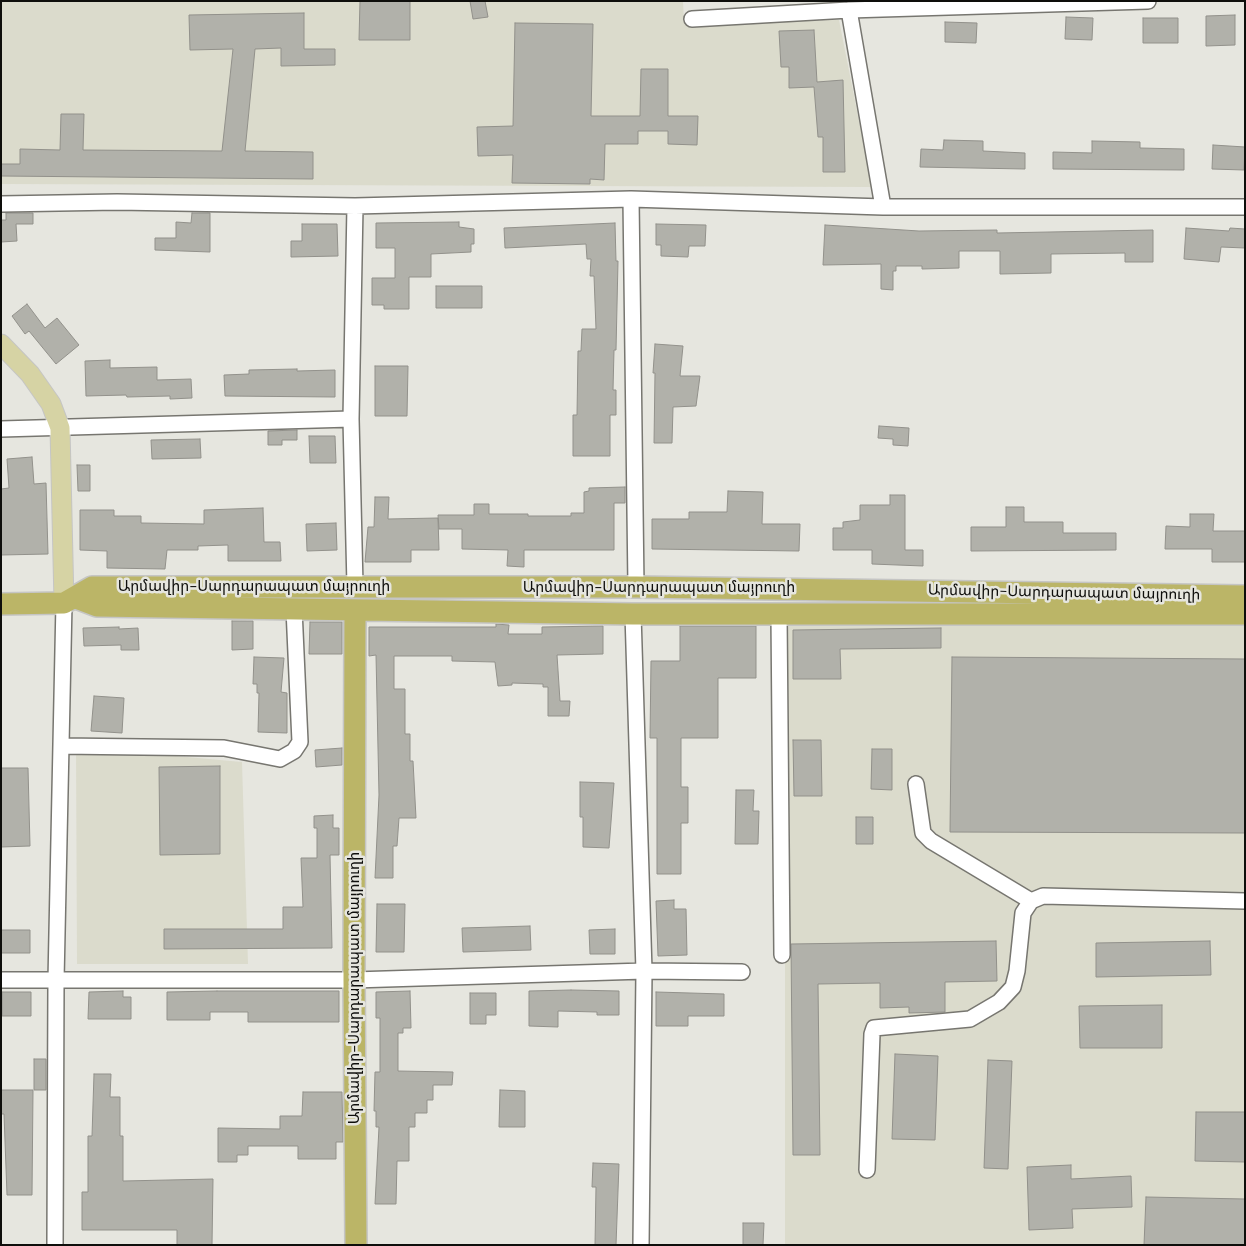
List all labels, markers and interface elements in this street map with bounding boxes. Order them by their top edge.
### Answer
street label: Արմավիր-Սարդարապատ մայրուղի [118,578,390,596]
street label: Արմավիր-Սարդարապատ մայրուղի [523,579,795,597]
street label: Արմավիր-Սարդարապատ մայրուղի [928,582,1200,604]
street label: Արմավիր-Սարդարապատ մայրուղի [346,852,364,1124]

